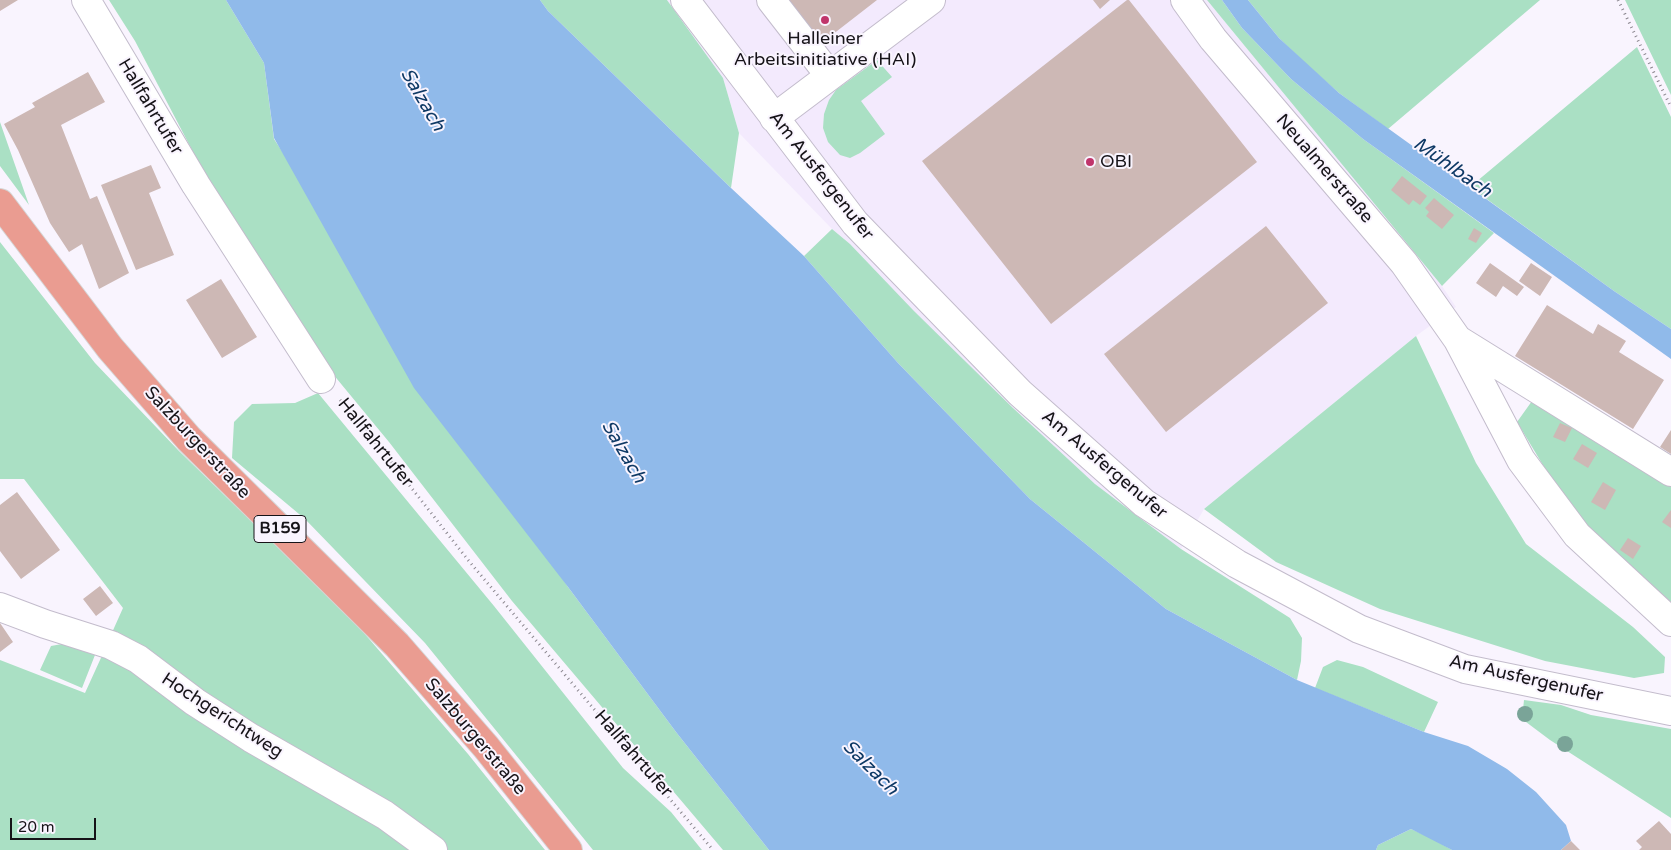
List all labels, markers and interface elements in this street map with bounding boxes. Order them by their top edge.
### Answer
marker: Halleiner Arbeitsinitiative (HAI) [819,14,831,26]
place label: Halleiner Arbeitsinitiative (HAI) [734,28,916,70]
street label: Hallfahrtufer [113,55,187,159]
water label: Salzach [395,64,449,136]
street label: Am Ausfergenufer [764,107,878,245]
street label: Neualmerstraße [1271,110,1377,228]
water label: Mühlbach [1408,133,1496,203]
place label: OBI [1100,151,1132,173]
marker: OBI [1084,156,1096,168]
street label: Salzburgerstraße [139,382,255,504]
street label: Hallfahrtufer [332,394,418,492]
street label: Am Ausfergenufer [1037,406,1171,524]
water label: Salzach [596,416,650,488]
road number: B159 [254,516,306,542]
street label: Am Ausfergenufer [1447,651,1605,707]
street label: Hochgerichtweg [157,669,287,763]
street label: Salzburgerstraße [420,674,530,800]
street label: Hallfahrtufer [589,706,677,802]
water label: Salzach [838,736,902,800]
scale bar [12,808,99,840]
text: 20 m [18,818,55,836]

